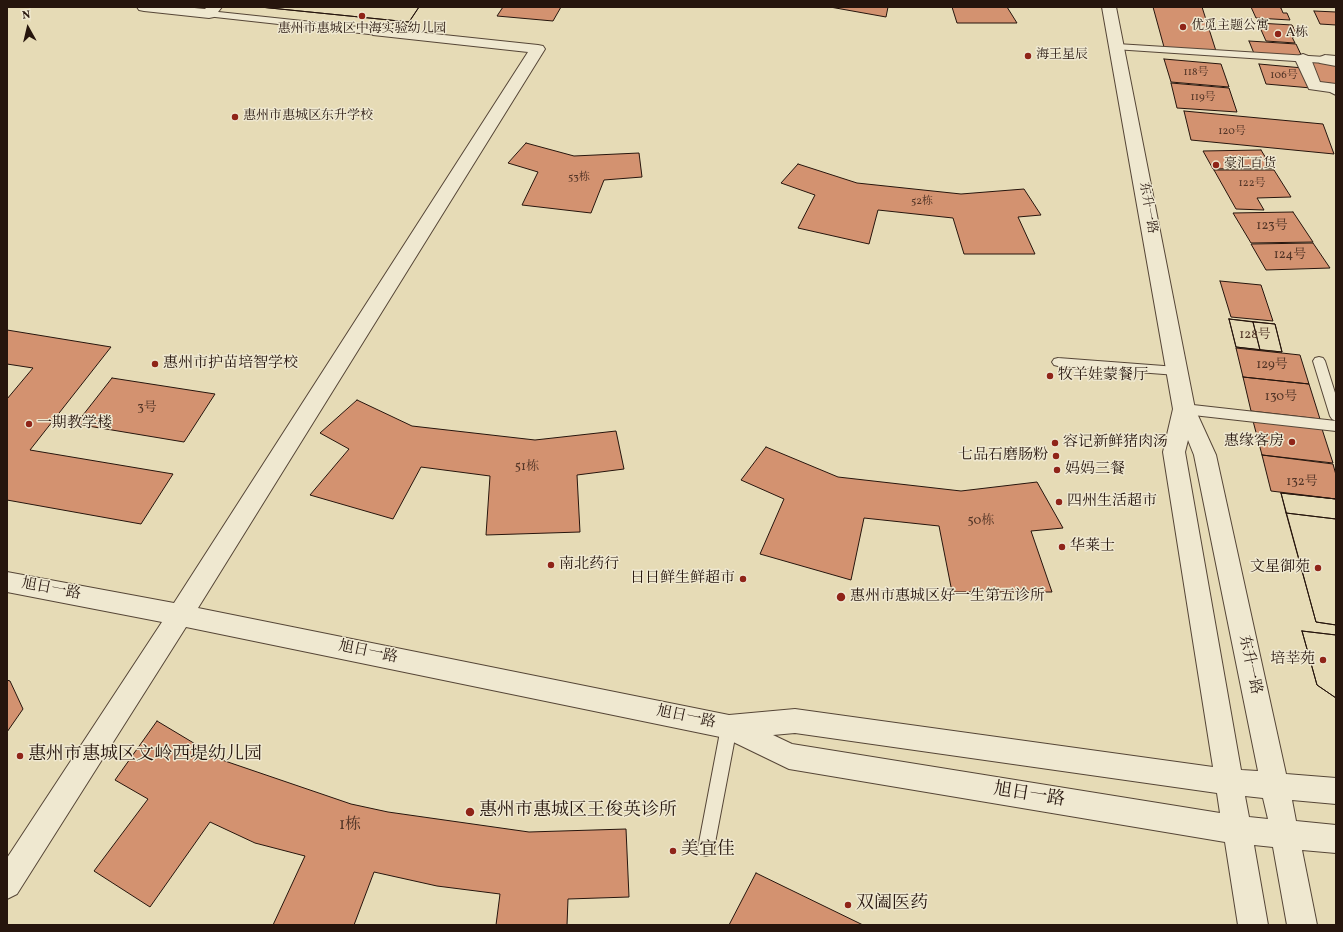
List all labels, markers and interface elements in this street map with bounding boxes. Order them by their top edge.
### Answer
north arrow [8,8,48,48]
text: N [21,8,31,24]
marker: 惠州市惠城区中海实验幼儿园 [357,11,367,21]
place label: 优觅主题公寓 [1191,19,1269,35]
place label: 惠州市惠城区中海实验幼儿园 [278,22,446,38]
marker: 优觅主题公寓 [1178,22,1188,32]
place label: A栋 [1286,26,1308,42]
marker: A栋 [1273,29,1283,39]
place label: 海王星辰 [1036,48,1088,64]
marker: 海王星辰 [1023,51,1033,61]
house number: 118号 [1183,66,1209,80]
house number: 106号 [1270,69,1298,83]
house number: 119号 [1190,91,1216,105]
place label: 惠州市惠城区东升学校 [243,109,373,125]
marker: 惠州市惠城区东升学校 [230,112,240,122]
house number: 120号 [1218,125,1246,139]
place label: 豪汇百货 [1224,157,1276,173]
marker: 豪汇百货 [1211,160,1221,170]
house number: 53栋 [568,171,590,185]
house number: 122号 [1238,177,1266,191]
street label: 东升一路 [1135,181,1159,235]
house number: 52栋 [911,195,933,209]
house number: 123号 [1256,219,1288,235]
house number: 124号 [1274,248,1306,264]
house number: 128号 [1239,328,1271,344]
place label: 惠州市护苗培智学校 [163,355,298,373]
house number: 129号 [1256,358,1288,374]
marker: 惠州市护苗培智学校 [150,359,160,369]
place label: 牧羊娃蒙餐厅 [1058,367,1148,385]
marker: 牧羊娃蒙餐厅 [1045,371,1055,381]
house number: 130号 [1265,390,1297,406]
house number: 3号 [137,401,157,417]
place label: 一期教学楼 [37,415,112,433]
marker: 一期教学楼 [24,419,34,429]
place label: 惠缘客房 [1224,433,1284,451]
place label: 容记新鲜猪肉汤 [1063,434,1168,452]
marker: 惠缘客房 [1287,437,1297,447]
marker: 容记新鲜猪肉汤 [1050,438,1060,448]
place label: 七品石磨肠粉 [958,447,1048,465]
marker: 七品石磨肠粉 [1051,451,1061,461]
house number: 51栋 [515,460,539,476]
place label: 妈妈三餐 [1065,461,1125,479]
marker: 妈妈三餐 [1052,465,1062,475]
house number: 132号 [1286,475,1318,491]
place label: 四州生活超市 [1067,493,1157,511]
marker: 四州生活超市 [1054,497,1064,507]
house number: 50栋 [968,514,994,530]
place label: 华莱士 [1070,538,1115,556]
marker: 华莱士 [1057,542,1067,552]
place label: 南北药行 [559,556,619,574]
place label: 文星御苑 [1250,559,1310,577]
marker: 南北药行 [546,560,556,570]
marker: 文星御苑 [1313,563,1323,573]
place label: 日日鲜生鲜超市 [630,570,735,588]
marker: 日日鲜生鲜超市 [738,574,748,584]
street label: 旭日一路 [20,575,82,605]
place label: 惠州市惠城区好一生第五诊所 [850,588,1045,606]
marker: 惠州市惠城区好一生第五诊所 [835,591,847,603]
street label: 东升一路 [1234,634,1264,696]
street label: 旭日一路 [337,638,399,668]
place label: 培莘苑 [1270,651,1315,669]
marker: 培莘苑 [1318,655,1328,665]
street label: 旭日一路 [655,703,717,733]
place label: 惠州市惠城区文岭西堤幼儿园 [28,745,262,767]
marker: 惠州市惠城区文岭西堤幼儿园 [15,751,25,761]
street label: 旭日一路 [992,780,1066,812]
place label: 惠州市惠城区王俊英诊所 [479,801,677,823]
marker: 惠州市惠城区王俊英诊所 [464,806,476,818]
house number: 1栋 [339,816,361,836]
place label: 美宜佳 [681,840,735,862]
marker: 美宜佳 [668,846,678,856]
place label: 双阖医药 [856,894,928,916]
marker: 双阖医药 [843,900,853,910]

